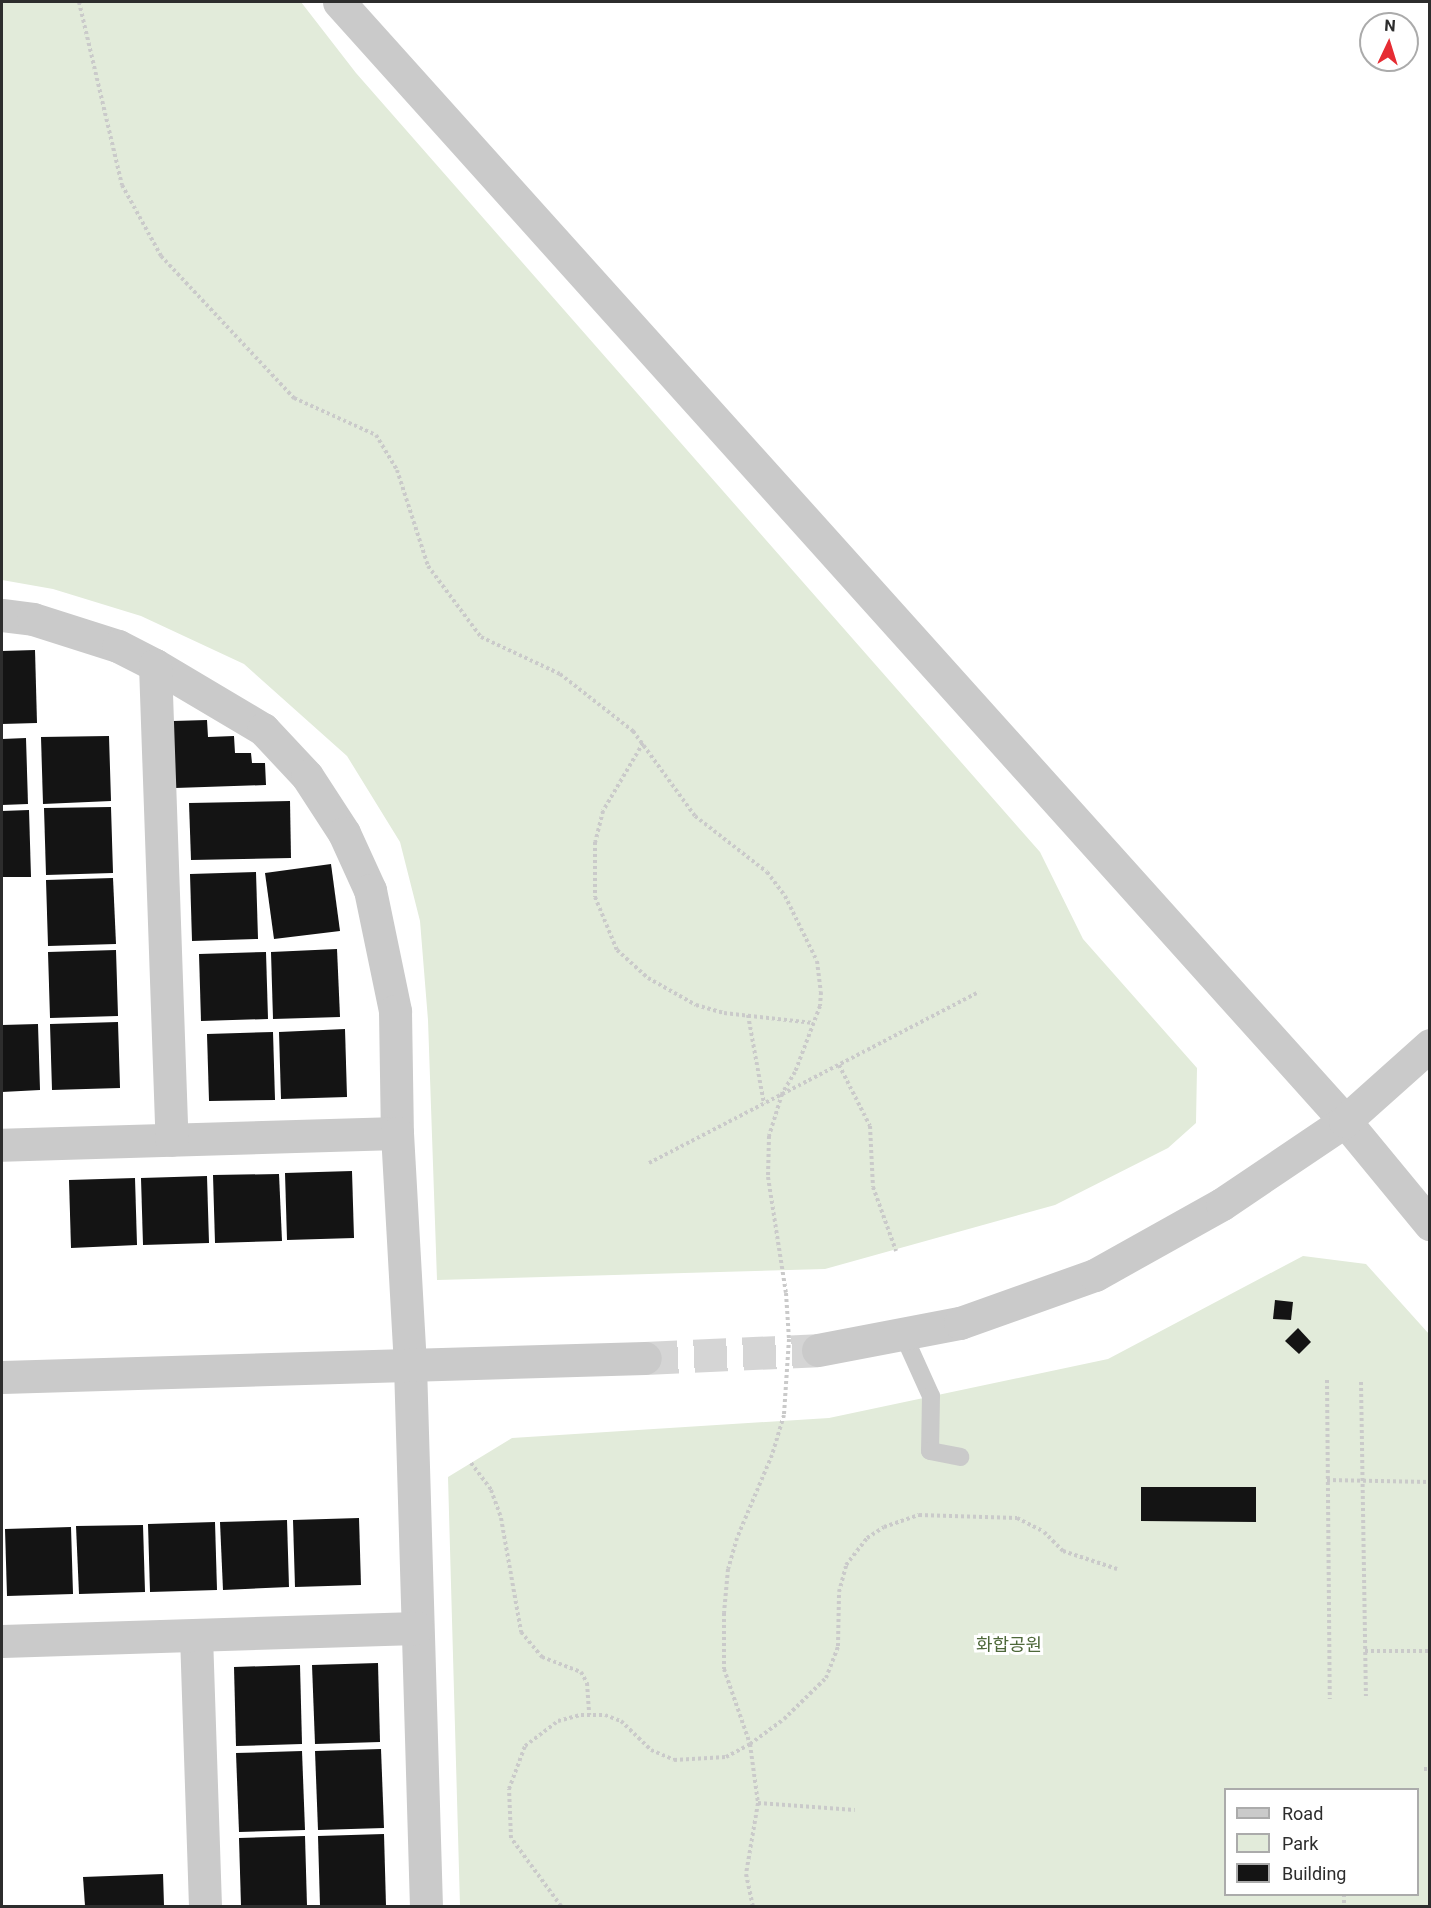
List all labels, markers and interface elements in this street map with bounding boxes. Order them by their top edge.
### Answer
north arrow [1359,12,1419,72]
text: N [1384,16,1396,35]
park label: 화합공원 [976,1634,1042,1656]
legend [1224,1788,1419,1896]
text: Road [1282,1803,1323,1824]
text: Park [1282,1833,1318,1854]
text: Building [1282,1863,1346,1884]

